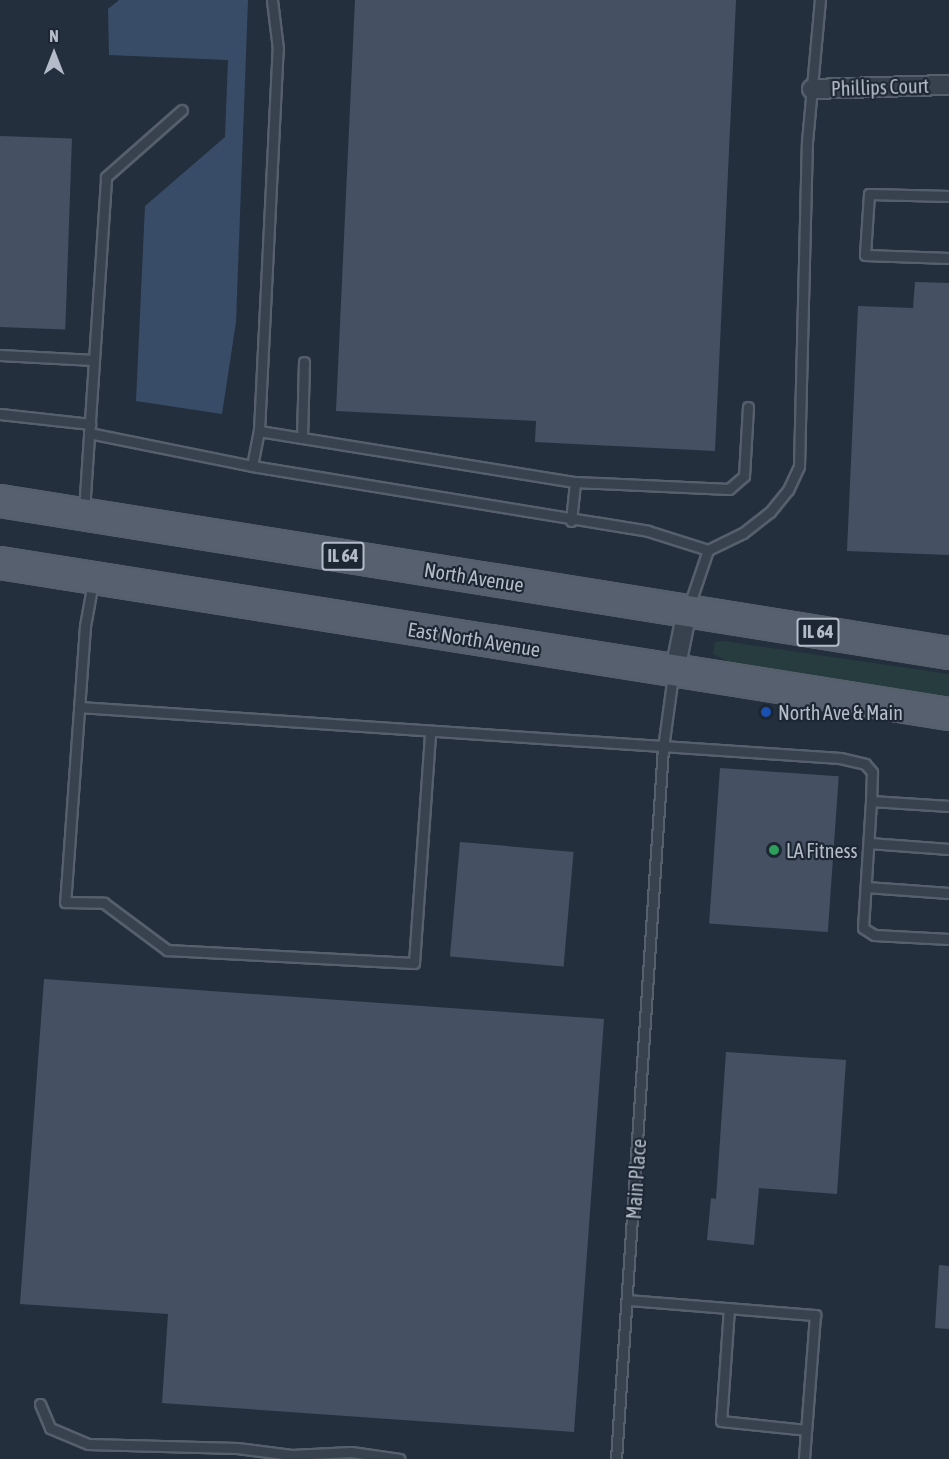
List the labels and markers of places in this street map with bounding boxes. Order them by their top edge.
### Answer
place label: North Ave & Main [778,700,903,724]
marker: North Ave & Main [759,705,773,719]
place label: LA Fitness [786,838,858,862]
marker: LA Fitness [767,843,781,857]

